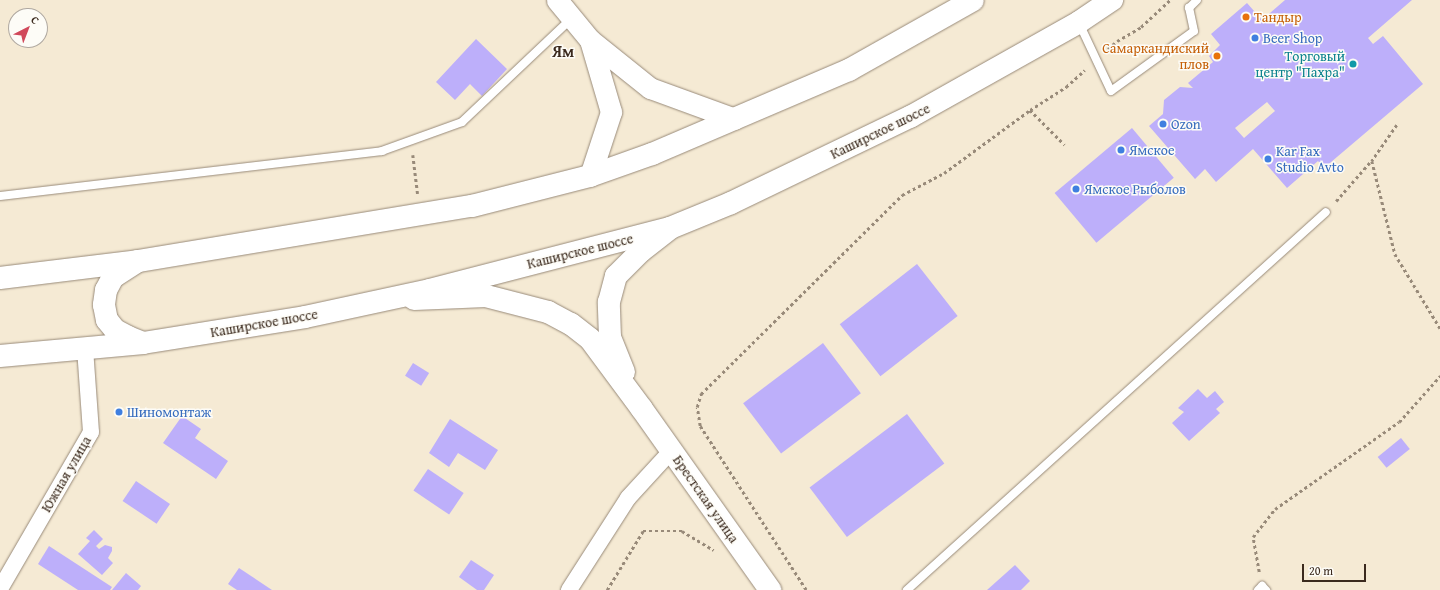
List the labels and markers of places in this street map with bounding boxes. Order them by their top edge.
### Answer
place label: Тандыр [1254,9,1302,25]
marker: Тандыр [1241,12,1251,22]
place label: Beer Shop [1263,30,1322,46]
marker: Beer Shop [1250,33,1260,43]
place label: Самаркандиский плов [1102,40,1209,72]
place label: Торговый центр "Пахра" [1256,48,1345,80]
marker: Самаркандиский плов [1212,51,1222,61]
marker: Торговый центр "Пахра" [1348,59,1358,69]
place label: Ozon [1171,116,1201,132]
marker: Ozon [1158,119,1168,129]
place label: Ямское [1129,142,1174,158]
place label: Kar Fax Studio Avto [1276,143,1344,176]
marker: Ямское [1116,145,1126,155]
marker: Kar Fax Studio Avto [1263,154,1273,164]
place label: Ямское Рыболов [1084,181,1186,197]
marker: Ямское Рыболов [1071,184,1081,194]
place label: Шиномонтаж [127,404,211,420]
marker: Шиномонтаж [114,407,124,417]

